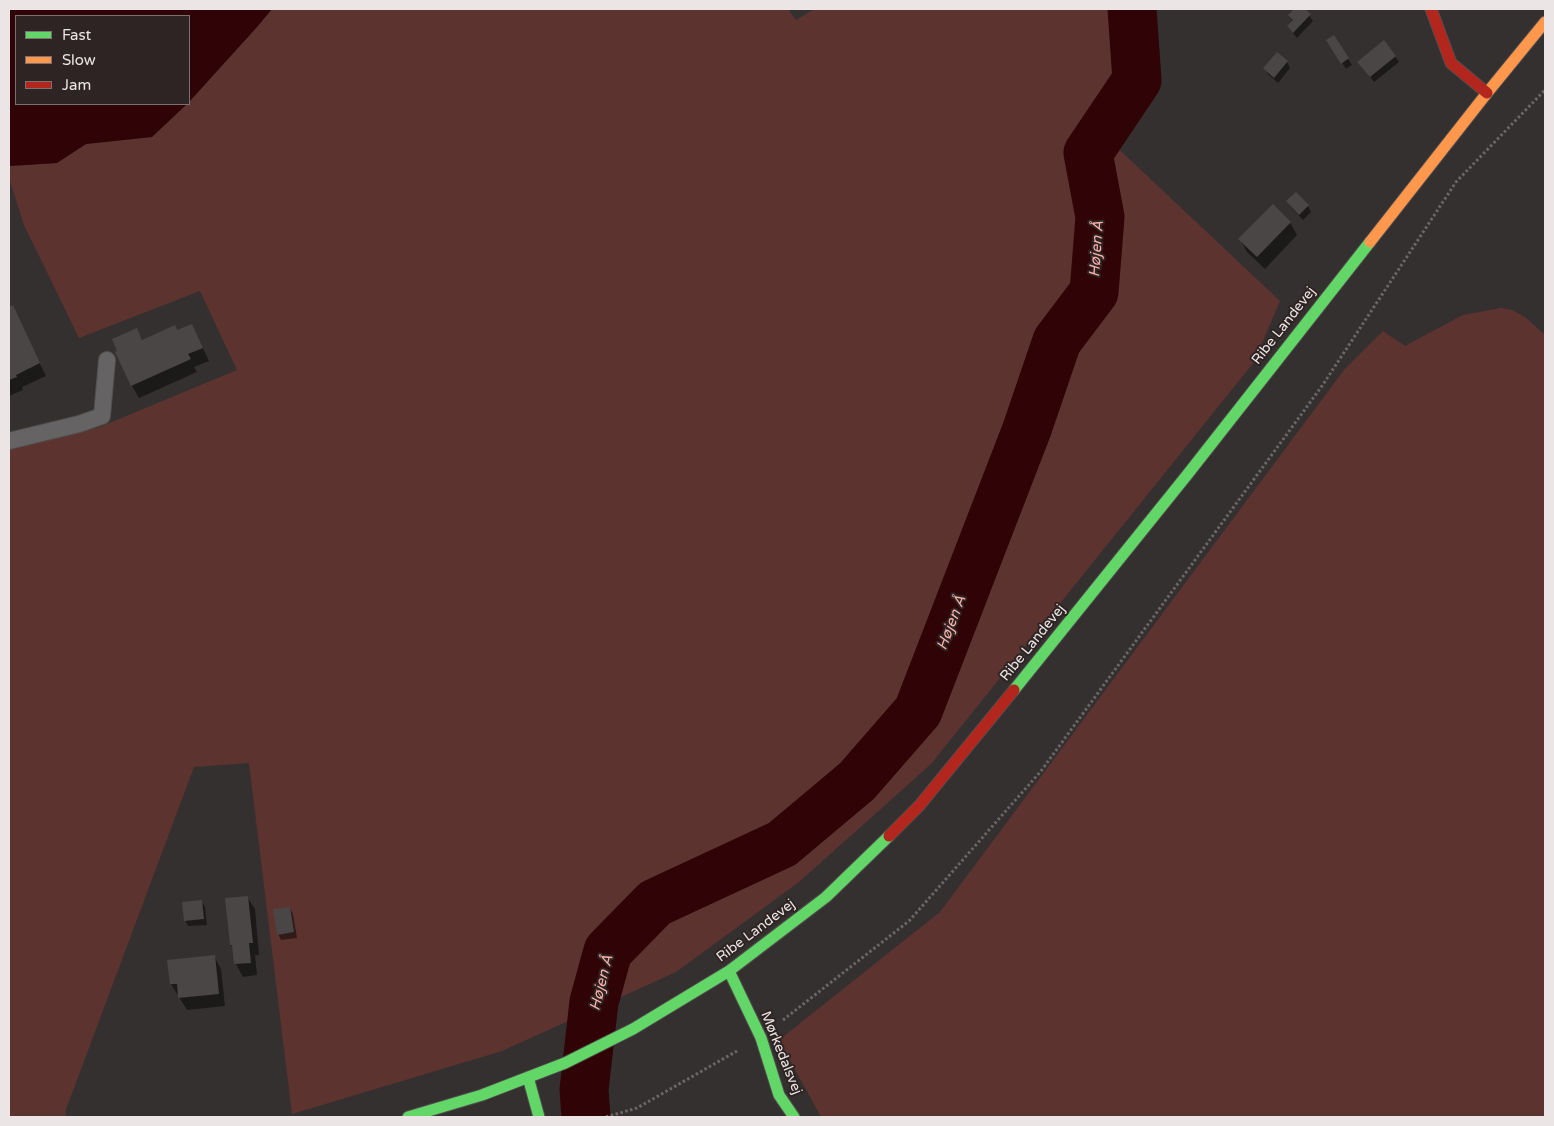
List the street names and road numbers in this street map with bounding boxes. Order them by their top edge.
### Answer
street label: Ribe Landevej [1249,284,1319,368]
street label: Ribe Landevej [997,601,1069,685]
street label: Ribe Landevej [713,896,799,966]
street label: Mørkedalsvej [757,1009,805,1097]

